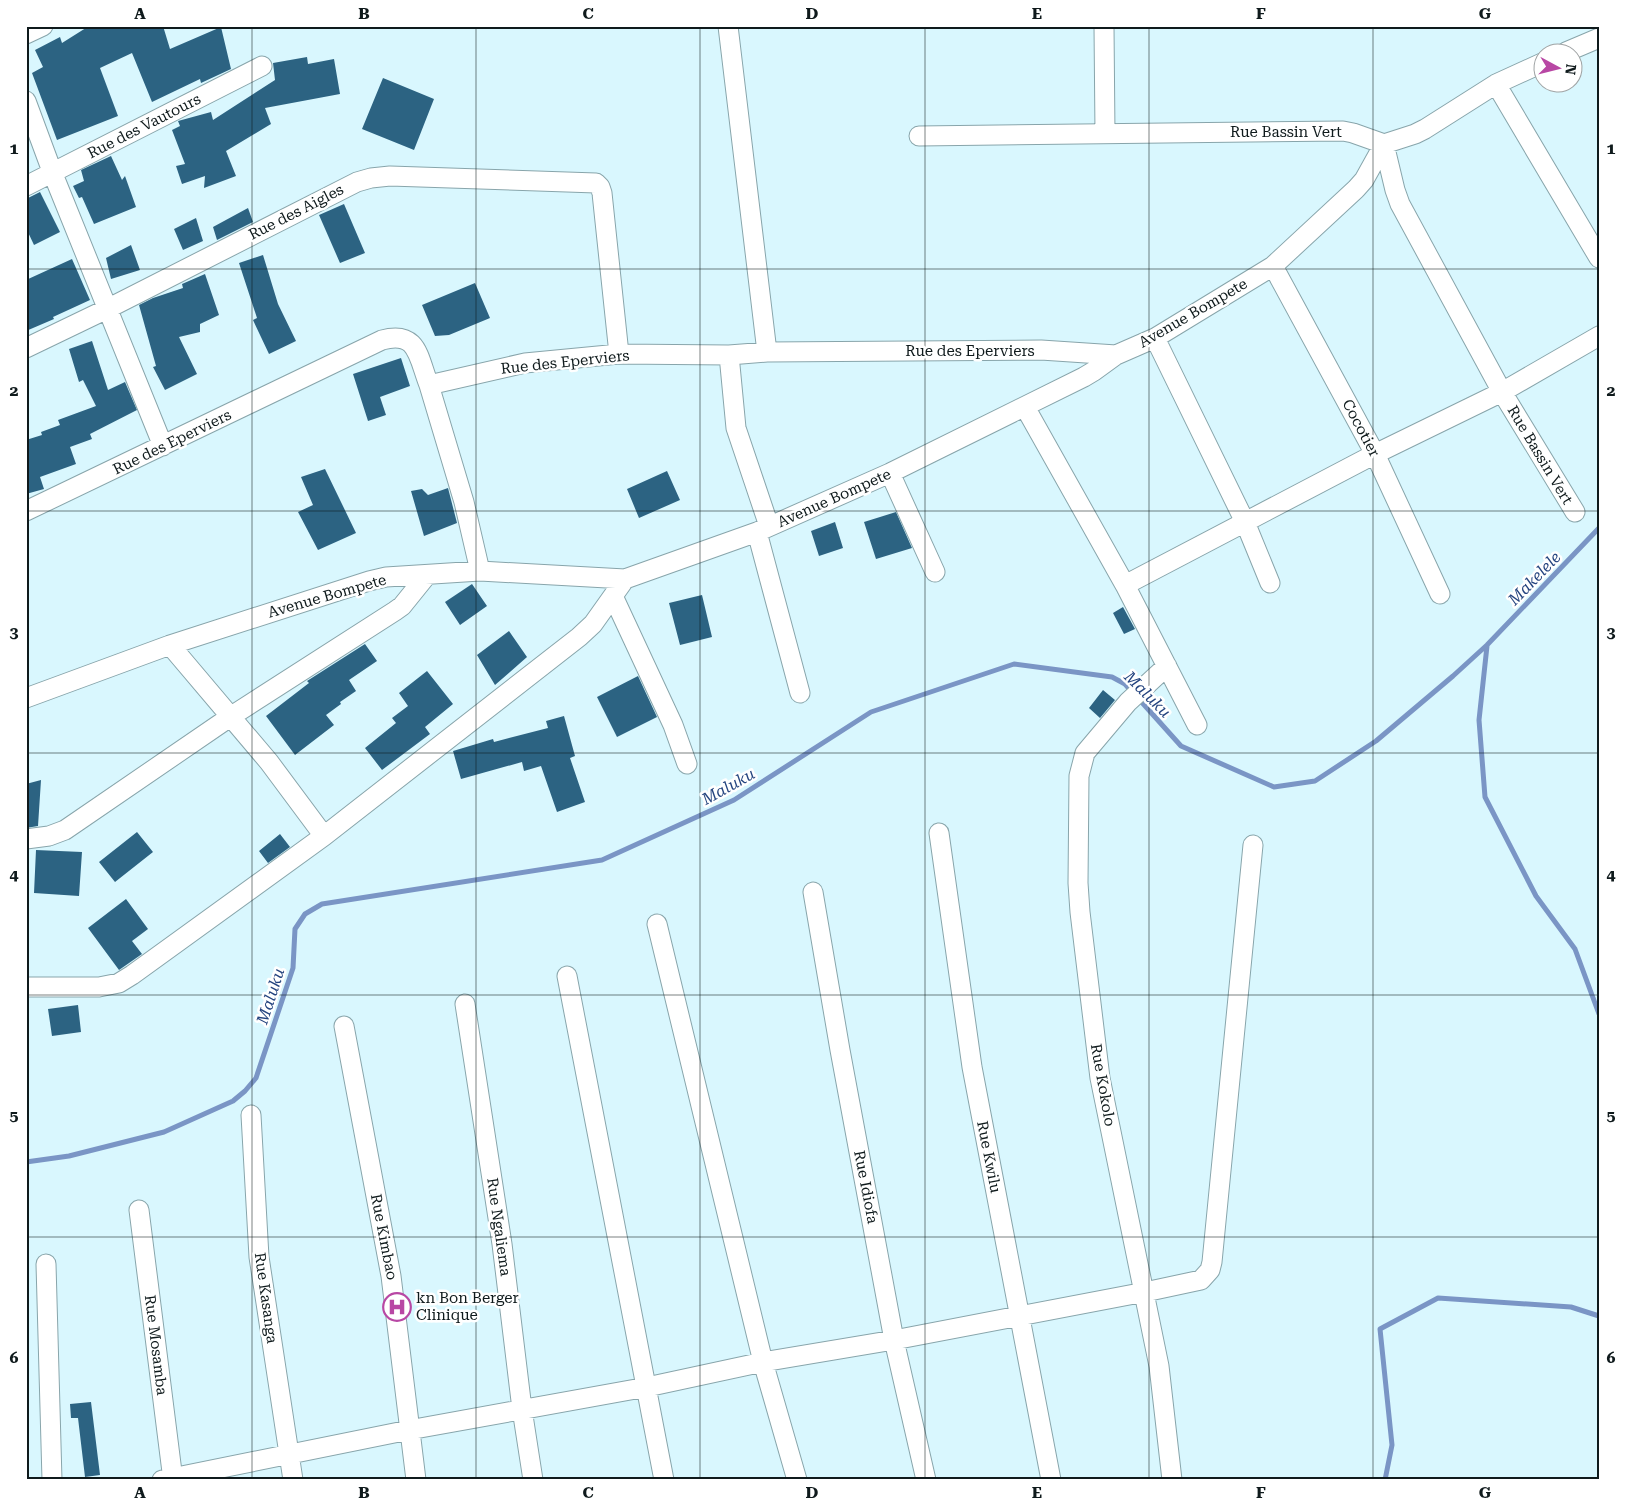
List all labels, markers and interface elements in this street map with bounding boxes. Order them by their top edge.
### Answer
text: A [134,4,146,23]
text: B [358,4,370,23]
text: C [582,4,594,23]
text: D [806,4,819,23]
text: E [1032,4,1042,23]
text: F [1256,4,1266,23]
text: G [1479,4,1492,23]
north arrow [1532,42,1582,92]
text: N [1562,63,1580,76]
street label: Rue des Vautours [84,90,204,162]
street label: Rue Bassin Vert [1230,123,1342,141]
text: 1 [10,139,19,158]
text: 1 [1607,139,1616,158]
street label: Rue des Aigles [246,180,346,244]
street label: Avenue Bompete [1136,275,1250,351]
street label: Rue des Eperviers [905,342,1035,360]
street label: Rue des Eperviers [500,346,630,378]
text: 2 [10,381,19,400]
text: 2 [1607,381,1616,400]
street label: Cocotier [1338,396,1384,460]
street label: Rue Bassin Vert [1503,402,1577,508]
street label: Rue des Eperviers [110,406,234,478]
street label: Avenue Bompete [774,465,894,531]
water label: Makelele [1504,548,1564,610]
street label: Avenue Bompete [266,570,388,622]
text: 3 [10,623,19,642]
text: 3 [1607,623,1616,642]
water label: Maluku [1120,667,1175,722]
water label: Maluku [698,764,758,809]
text: 4 [10,865,19,884]
text: 4 [1607,865,1616,884]
water label: Maluku [252,966,288,1027]
street label: Rue Kokolo [1087,1042,1119,1128]
text: 5 [10,1106,19,1125]
text: 5 [1607,1106,1616,1125]
street label: Rue Kwilu [973,1119,1005,1195]
street label: Rue Idiofa [850,1149,882,1225]
street label: Rue Ngaliema [483,1177,515,1277]
street label: Rue Kimbao [367,1192,401,1282]
street label: Rue Kasanga [251,1251,281,1345]
place label: kn Bon Berger Clinique [416,1289,519,1324]
hospital icon: kn Bon Berger Clinique [382,1292,412,1322]
street label: Rue Mosamba [141,1294,171,1396]
text: 6 [10,1348,19,1367]
text: 6 [1607,1348,1616,1367]
text: A [134,1483,146,1502]
text: B [358,1483,370,1502]
text: C [582,1483,594,1502]
text: D [806,1483,819,1502]
text: E [1032,1483,1042,1502]
text: F [1256,1483,1266,1502]
text: G [1479,1483,1492,1502]

